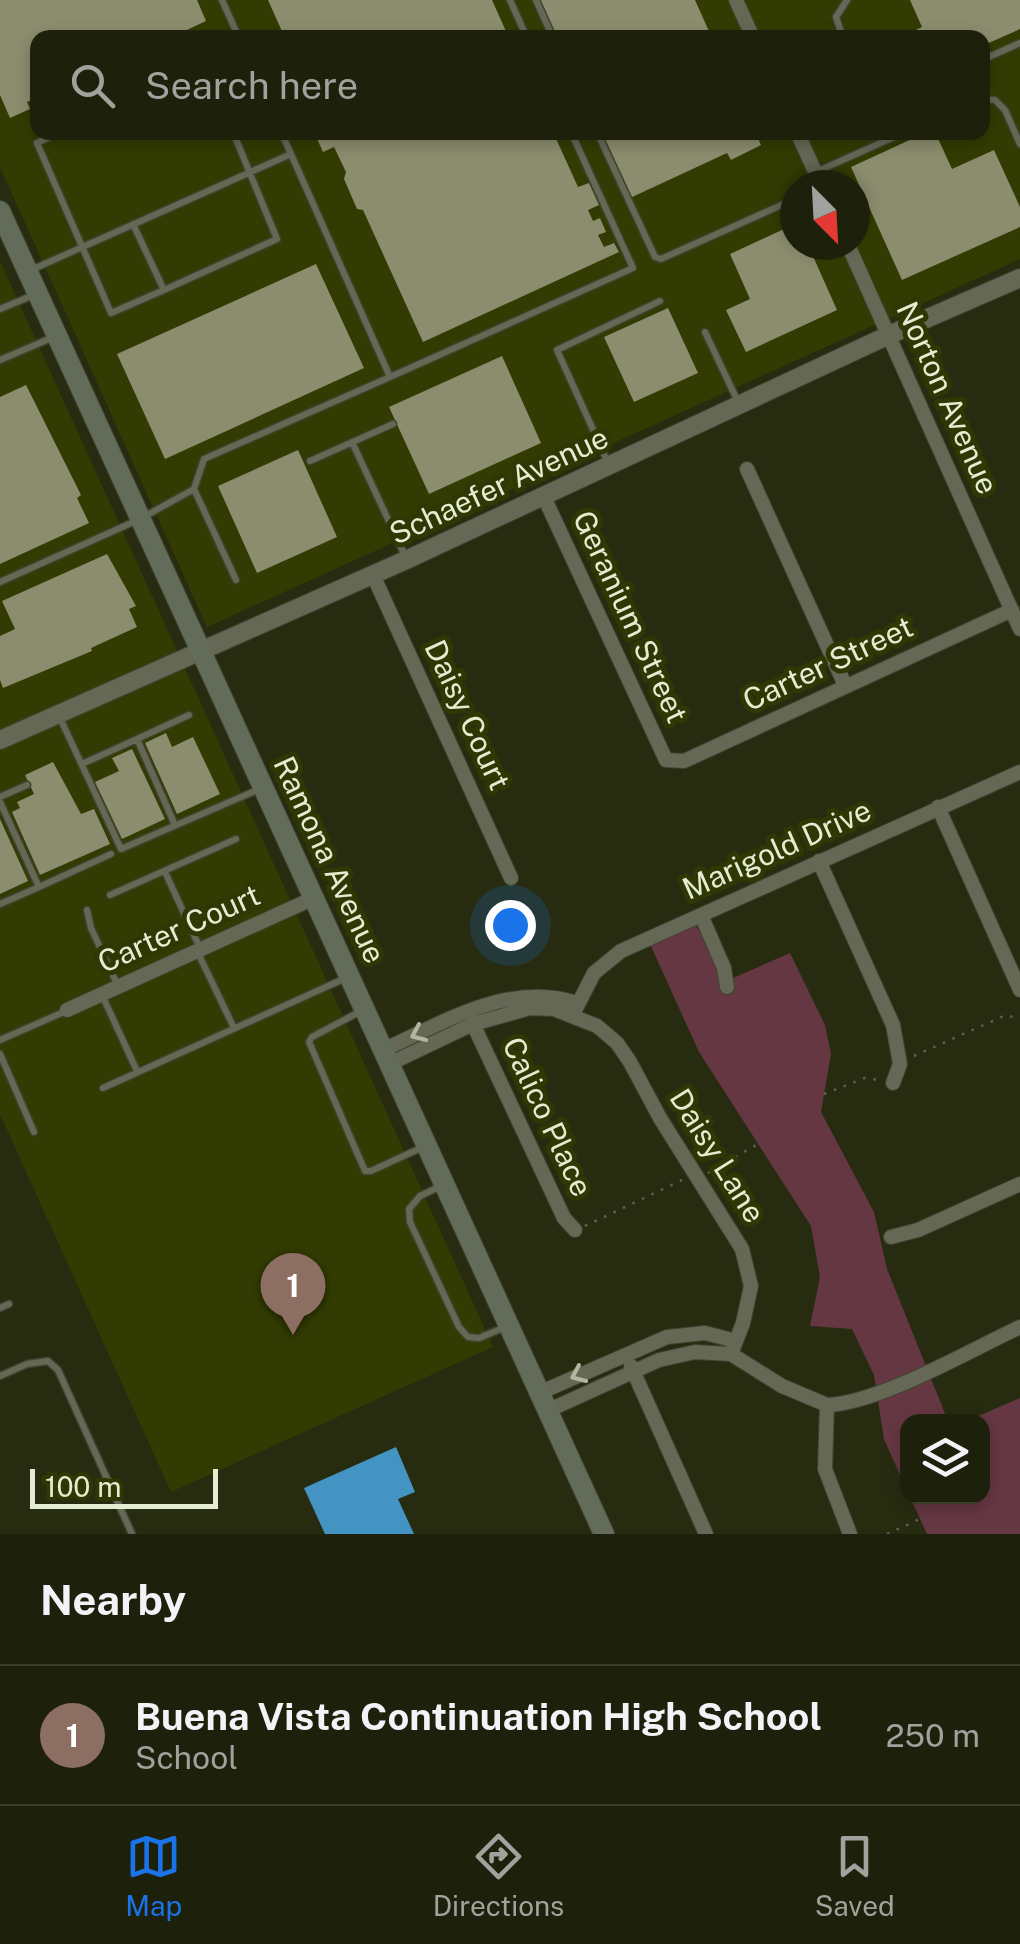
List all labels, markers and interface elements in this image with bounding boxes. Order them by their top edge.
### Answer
search box [30,30,990,140]
icon: search [65,58,120,113]
text: Search here [145,63,358,108]
north arrow [780,170,870,260]
street label: Norton Avenue [889,296,1006,499]
street label: Schaefer Avenue [383,419,614,552]
street label: Geranium Street [566,505,696,728]
street label: Carter Street [737,608,918,718]
street label: Daisy Court [418,634,518,795]
street label: Ramona Avenue [266,751,393,969]
street label: Marigold Drive [677,791,876,907]
street label: Carter Court [92,876,265,980]
your location [485,900,536,951]
one-way arrow [410,1022,428,1042]
street label: Calico Place [495,1031,600,1202]
street label: Daisy Lane [663,1082,773,1229]
pin: 1 [260,1252,326,1335]
one-way arrow [570,1363,588,1383]
map controls [900,1414,990,1504]
button: layers [900,1414,990,1504]
scale bar [30,1464,218,1508]
text: 100 m [45,1470,122,1503]
text: Nearby [40,1575,186,1624]
text: Buena Vista Continuation High School [135,1694,822,1739]
text: 1 [66,1717,79,1754]
text: 250 m [885,1717,980,1754]
text: School [135,1739,238,1776]
tab: Map [125,1829,182,1922]
tab: Directions [433,1829,564,1922]
tab: Saved [815,1829,895,1922]

